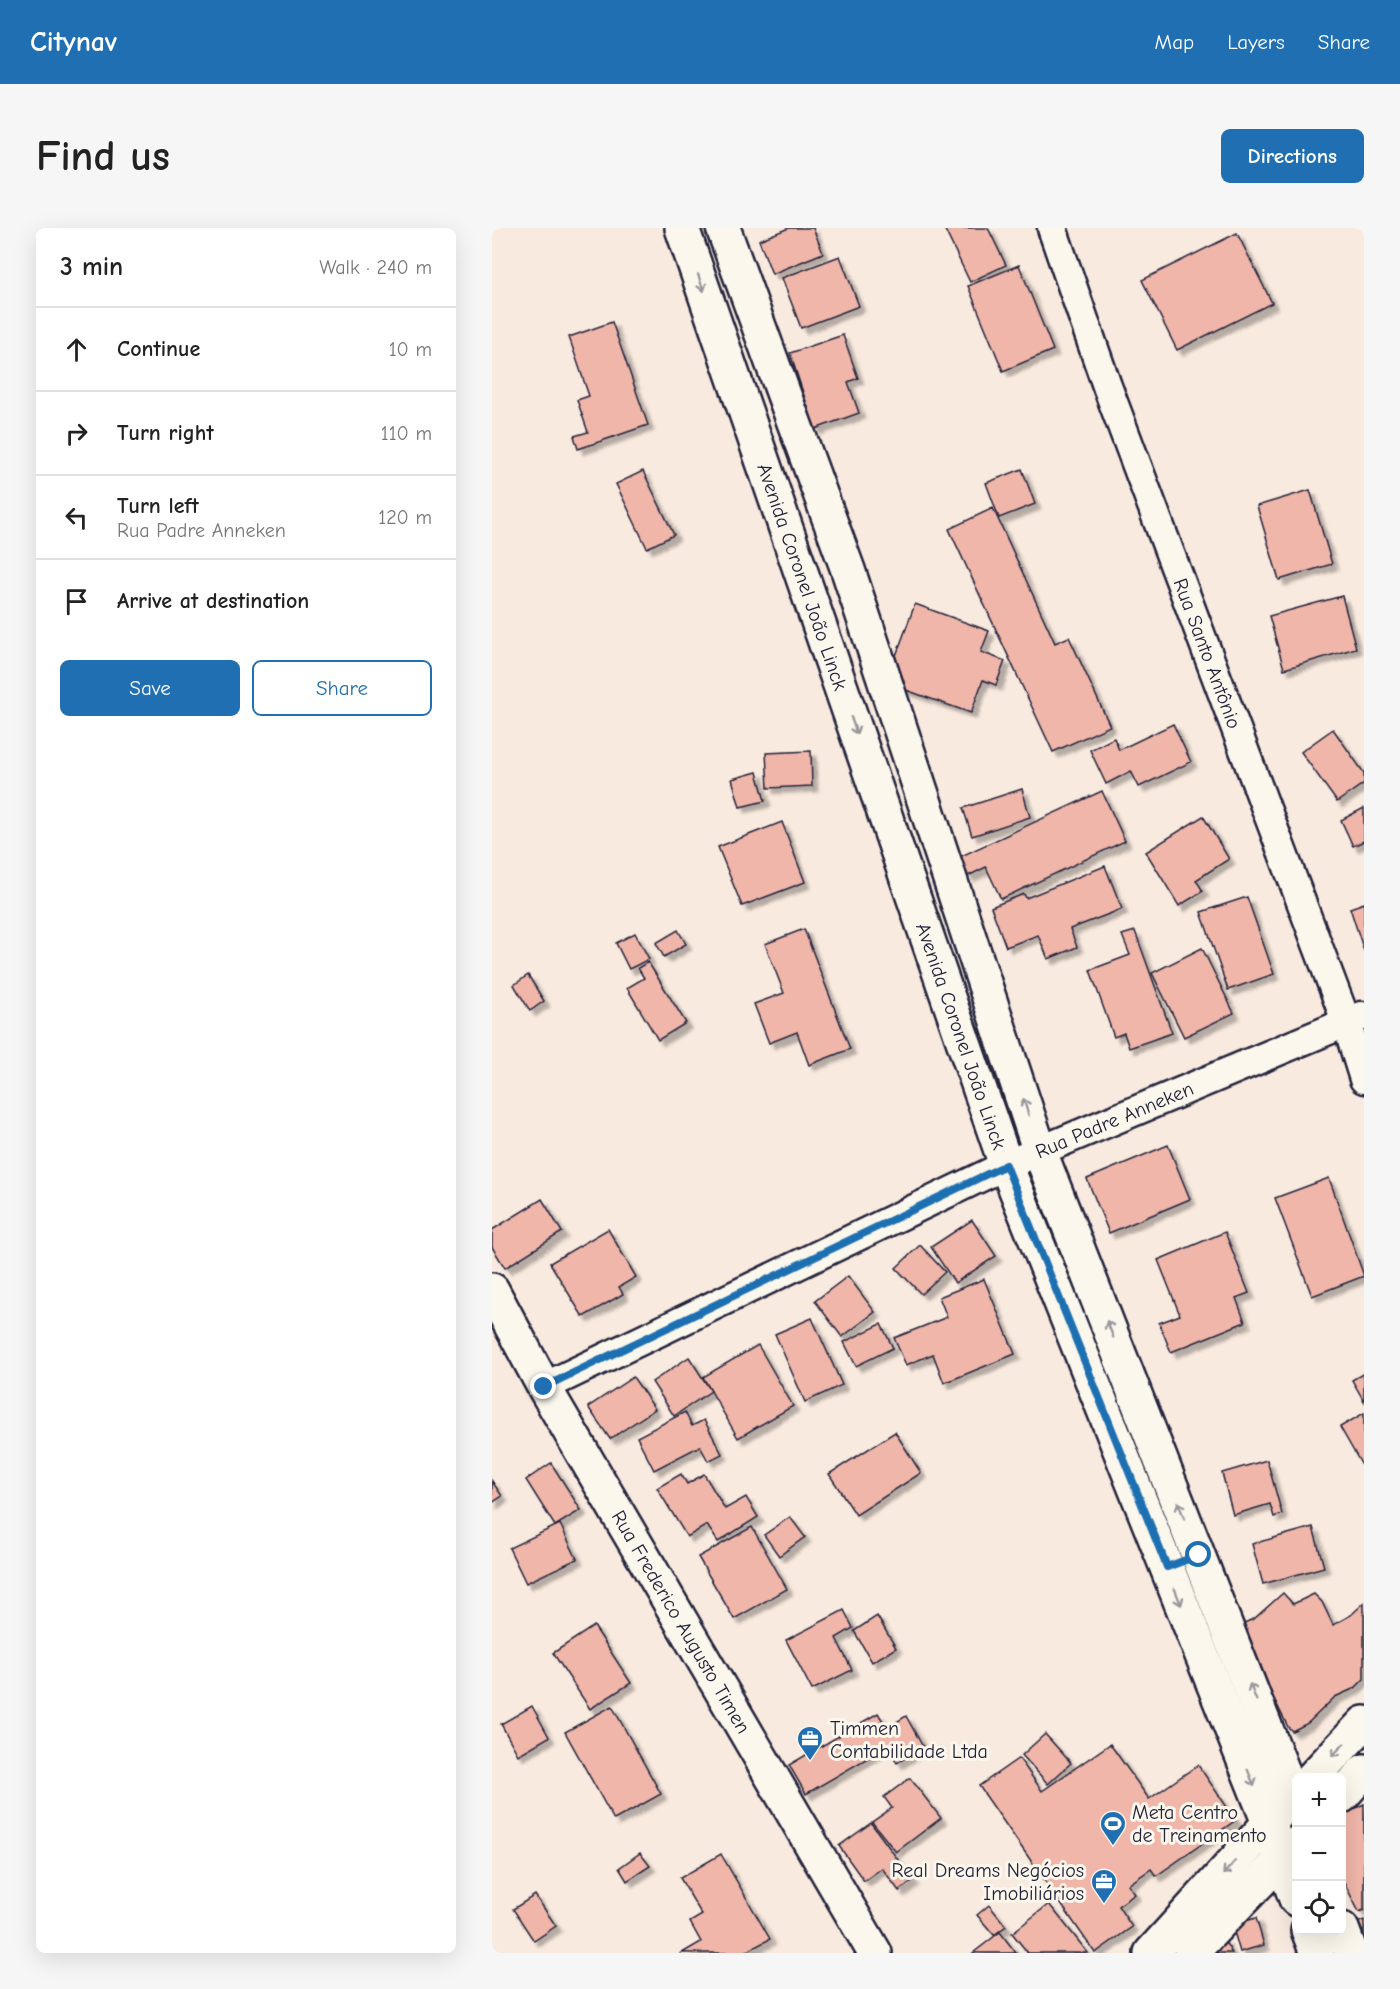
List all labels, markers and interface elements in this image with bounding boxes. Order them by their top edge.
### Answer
text: Citynav [30,26,117,58]
text: Map [1155,30,1194,54]
text: Layers [1227,30,1285,54]
text: Share [1318,30,1370,54]
button: Directions [1221,129,1364,183]
text: Find us [36,132,170,181]
text: 3 min [60,252,123,282]
text: Walk · 240 m [319,256,432,279]
one-way arrow [696,273,707,292]
icon: ahead [60,333,93,366]
text: Continue [117,336,200,362]
text: 10 m [389,338,432,361]
icon: right [60,417,93,450]
text: Turn right [117,420,214,446]
text: 110 m [381,422,432,445]
street label: Avenida Coronel João Linck [753,460,853,693]
text: Turn left [117,493,199,519]
icon: left [60,501,93,534]
text: 120 m [378,506,432,529]
text: Rua Padre Anneken [117,519,286,542]
street label: Rua Santo Antônio [1169,575,1246,732]
icon: arrive [60,585,93,618]
text: Arrive at destination [117,588,309,614]
button: Save [60,660,240,716]
button: Share [252,660,432,716]
one-way arrow [849,716,860,734]
street label: Avenida Coronel João Linck [912,920,1011,1153]
street label: Rua Padre Anneken [1032,1076,1197,1163]
one-way arrow [1019,1098,1030,1117]
one-way arrow [1104,1320,1115,1338]
route end [530,1373,556,1399]
one-way arrow [1175,1501,1186,1520]
street label: Rua Frederico Augusto Timen [607,1506,755,1737]
route start [1185,1541,1211,1567]
one-way arrow [1174,1587,1185,1606]
one-way arrow [1246,1683,1257,1701]
place label: Timmen Contabilidade Ltda [830,1717,988,1763]
office icon: Timmen Contabilidade Ltda [795,1724,825,1762]
one-way arrow [1331,1742,1345,1757]
one-way arrow [1246,1768,1257,1787]
map controls [1292,1773,1346,1935]
button: + [1292,1773,1346,1827]
place label: Meta Centro de Treinamento [1132,1801,1267,1847]
sports icon: Meta Centro de Treinamento [1098,1809,1128,1847]
button: − [1292,1827,1346,1881]
place label: Real Dreams Negócios Imobiliários [892,1859,1084,1905]
one-way arrow [1222,1860,1236,1875]
office icon: Real Dreams Negócios Imobiliários [1089,1867,1119,1905]
button: locate [1292,1881,1346,1935]

